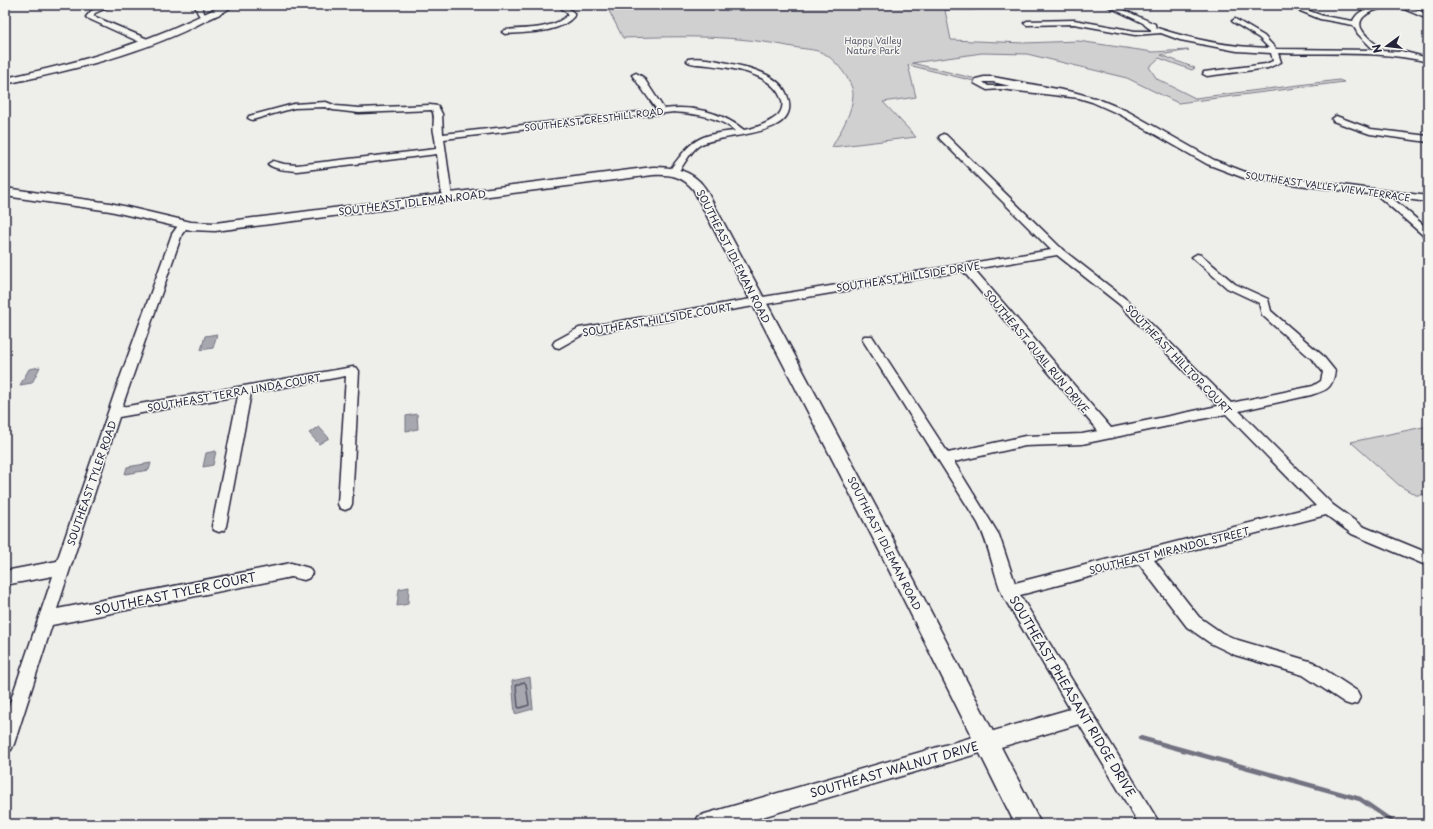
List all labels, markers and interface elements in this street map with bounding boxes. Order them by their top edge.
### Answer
north arrow [1367,26,1407,66]
park label: Happy Valley Nature Park [844,33,902,57]
text: N [1367,42,1386,55]
street label: SOUTHEAST CRESTHILL ROAD [524,104,664,134]
street label: SOUTHEAST VALLEY VIEW TERRACE [1245,167,1412,205]
street label: SOUTHEAST IDLEMAN ROAD [337,186,487,218]
street label: SOUTHEAST IDLEMAN ROAD [694,186,774,326]
street label: SOUTHEAST HILLSIDE DRIVE [835,257,981,295]
street label: SOUTHEAST QUAIL RUN DRIVE [981,286,1093,416]
street label: SOUTHEAST HILLSIDE COURT [581,298,733,340]
street label: SOUTHEAST HILLTOP COURT [1122,301,1236,417]
street label: SOUTHEAST TERRA LINDA COURT [146,369,322,415]
street label: SOUTHEAST TYLER ROAD [63,419,119,547]
street label: SOUTHEAST IDLEMAN ROAD [845,473,925,613]
street label: SOUTHEAST MIRANDOL STREET [1087,523,1251,577]
street label: SOUTHEAST TYLER COURT [93,567,258,619]
street label: SOUTHEAST PHEASANT RIDGE DRIVE [1006,592,1140,800]
street label: SOUTHEAST WALNUT DRIVE [808,736,980,802]

